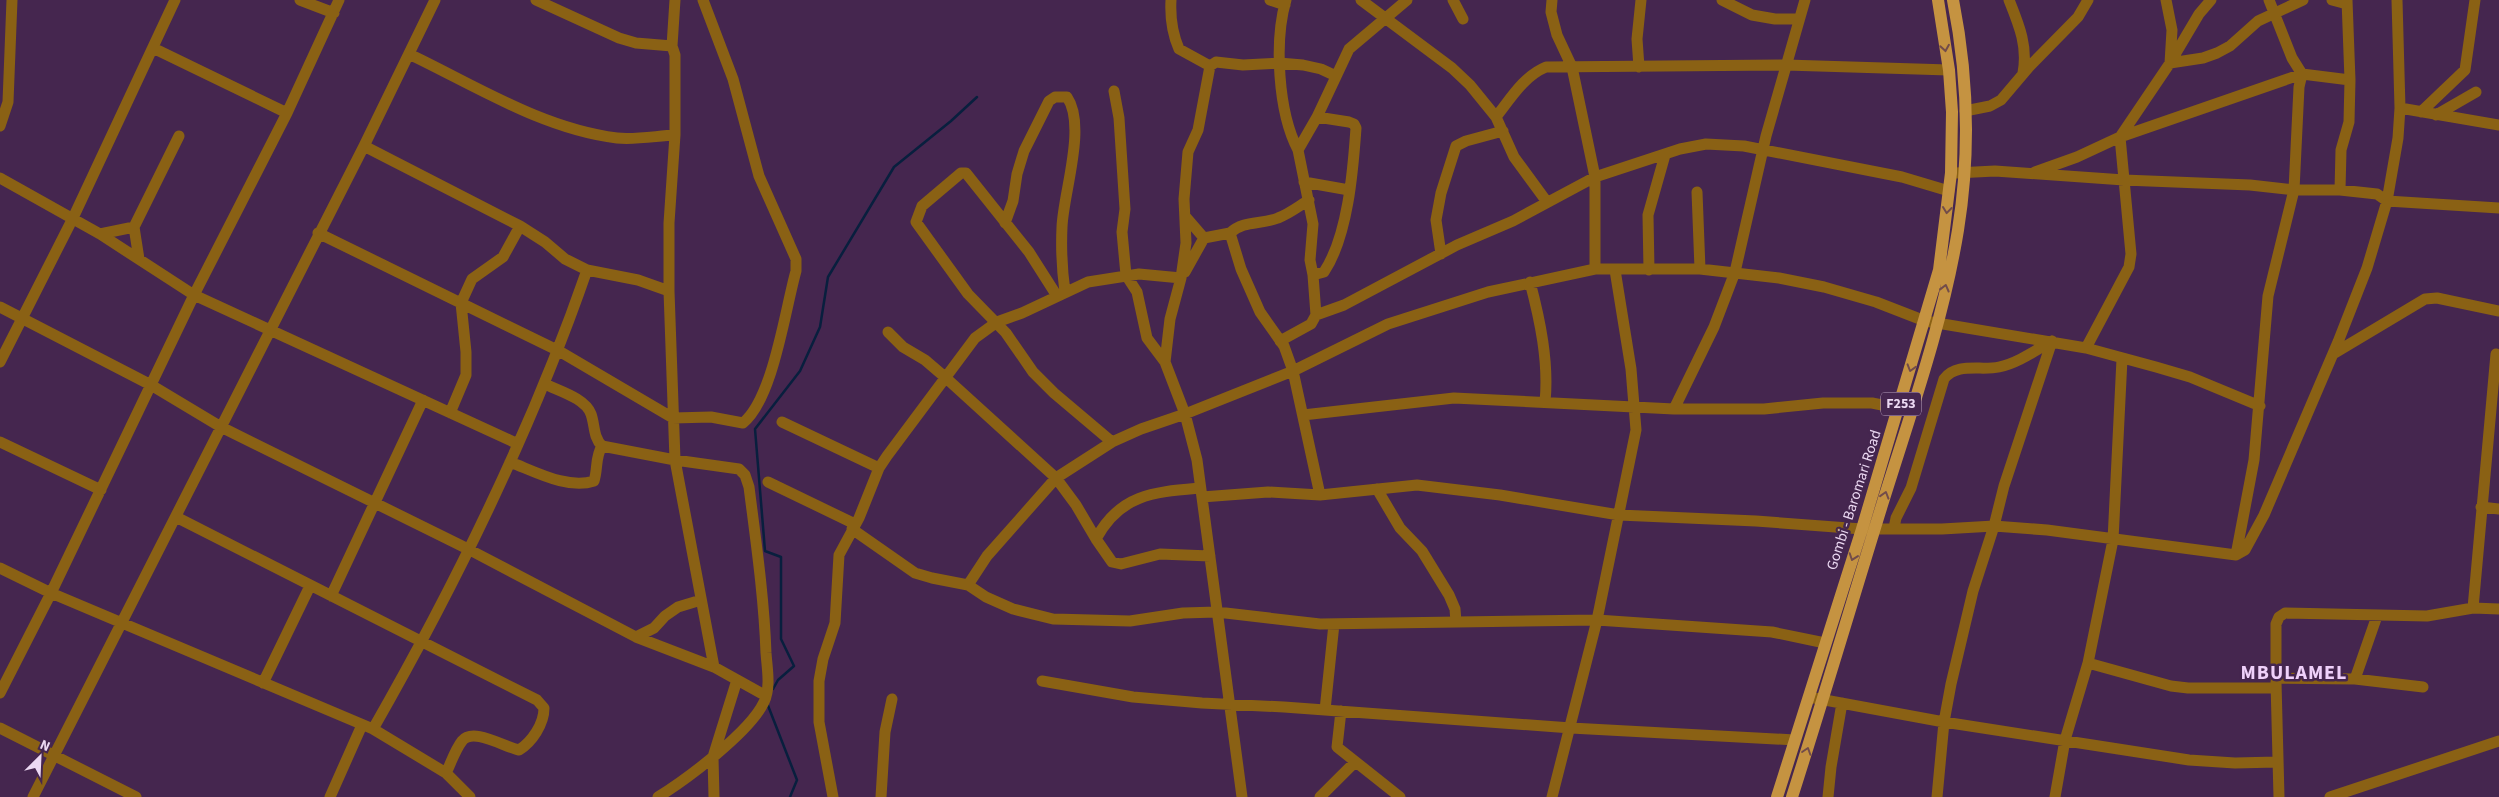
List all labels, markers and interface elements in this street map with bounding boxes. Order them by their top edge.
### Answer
one-way arrow [1940,44,1950,52]
one-way arrow [1942,206,1953,214]
one-way arrow [1939,284,1950,293]
one-way arrow [1907,364,1917,372]
road number: F253 [1881,392,1921,416]
street label: Gombi - Baromari Road [1821,427,1887,573]
one-way arrow [1880,491,1890,500]
one-way arrow [1849,552,1859,561]
district label: MBULAMEL [2241,659,2347,687]
north arrow [15,732,65,782]
text: N [37,735,53,757]
one-way arrow [1801,747,1811,755]

